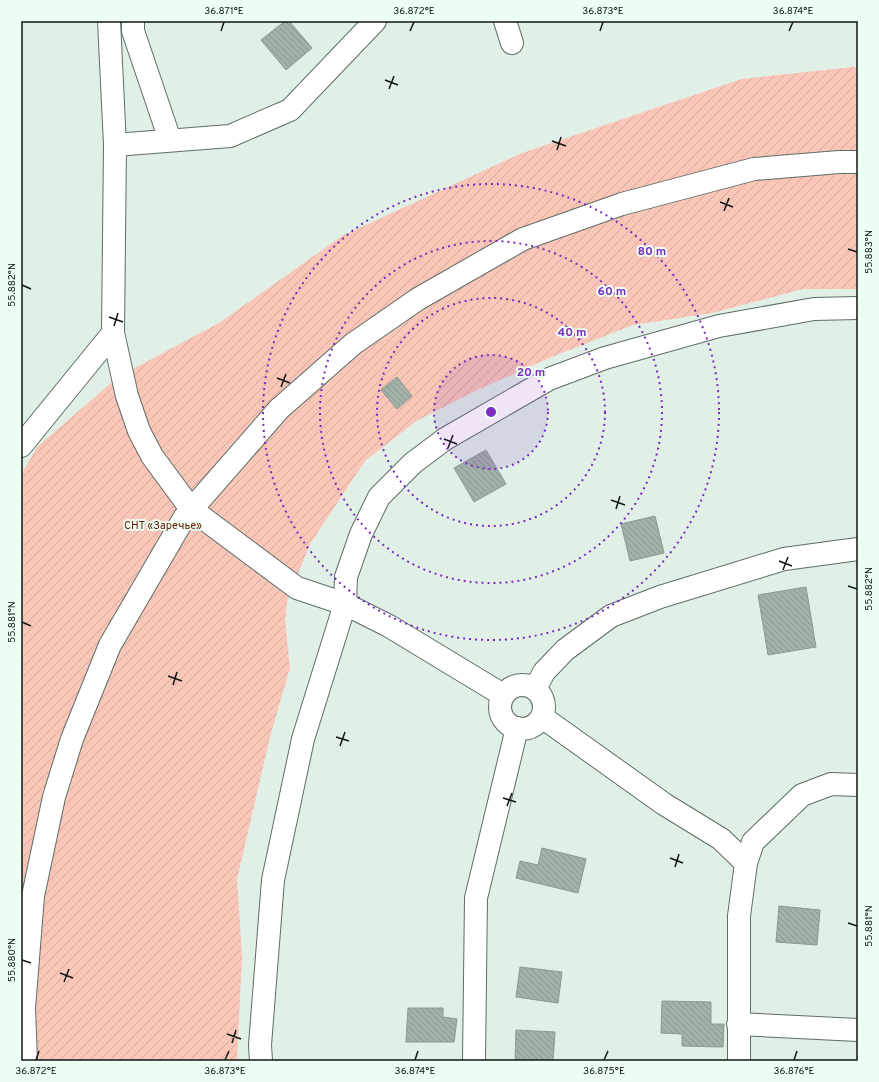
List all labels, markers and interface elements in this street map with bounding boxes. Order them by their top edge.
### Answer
text: 36.871°E [204,5,244,18]
text: 36.872°E [393,5,435,18]
text: 36.873°E [582,5,624,18]
text: 36.874°E [773,5,813,18]
text: 55.883°N [863,230,876,274]
text: 80 m [638,244,666,260]
text: 55.882°N [6,263,19,307]
text: 60 m [598,284,626,300]
text: 40 m [557,325,587,341]
text: 20 m [517,365,545,381]
centre of rings [484,405,498,419]
park label: СНТ «Заречье» [124,519,202,533]
text: 55.882°N [863,567,876,611]
text: 55.881°N [6,601,19,643]
text: 55.881°N [863,905,876,947]
text: 55.880°N [6,938,19,982]
text: 36.872°E [15,1065,57,1078]
text: 36.873°E [204,1065,246,1078]
text: 36.874°E [395,1065,435,1078]
text: 36.875°E [583,1065,625,1078]
text: 36.876°E [773,1065,815,1078]

